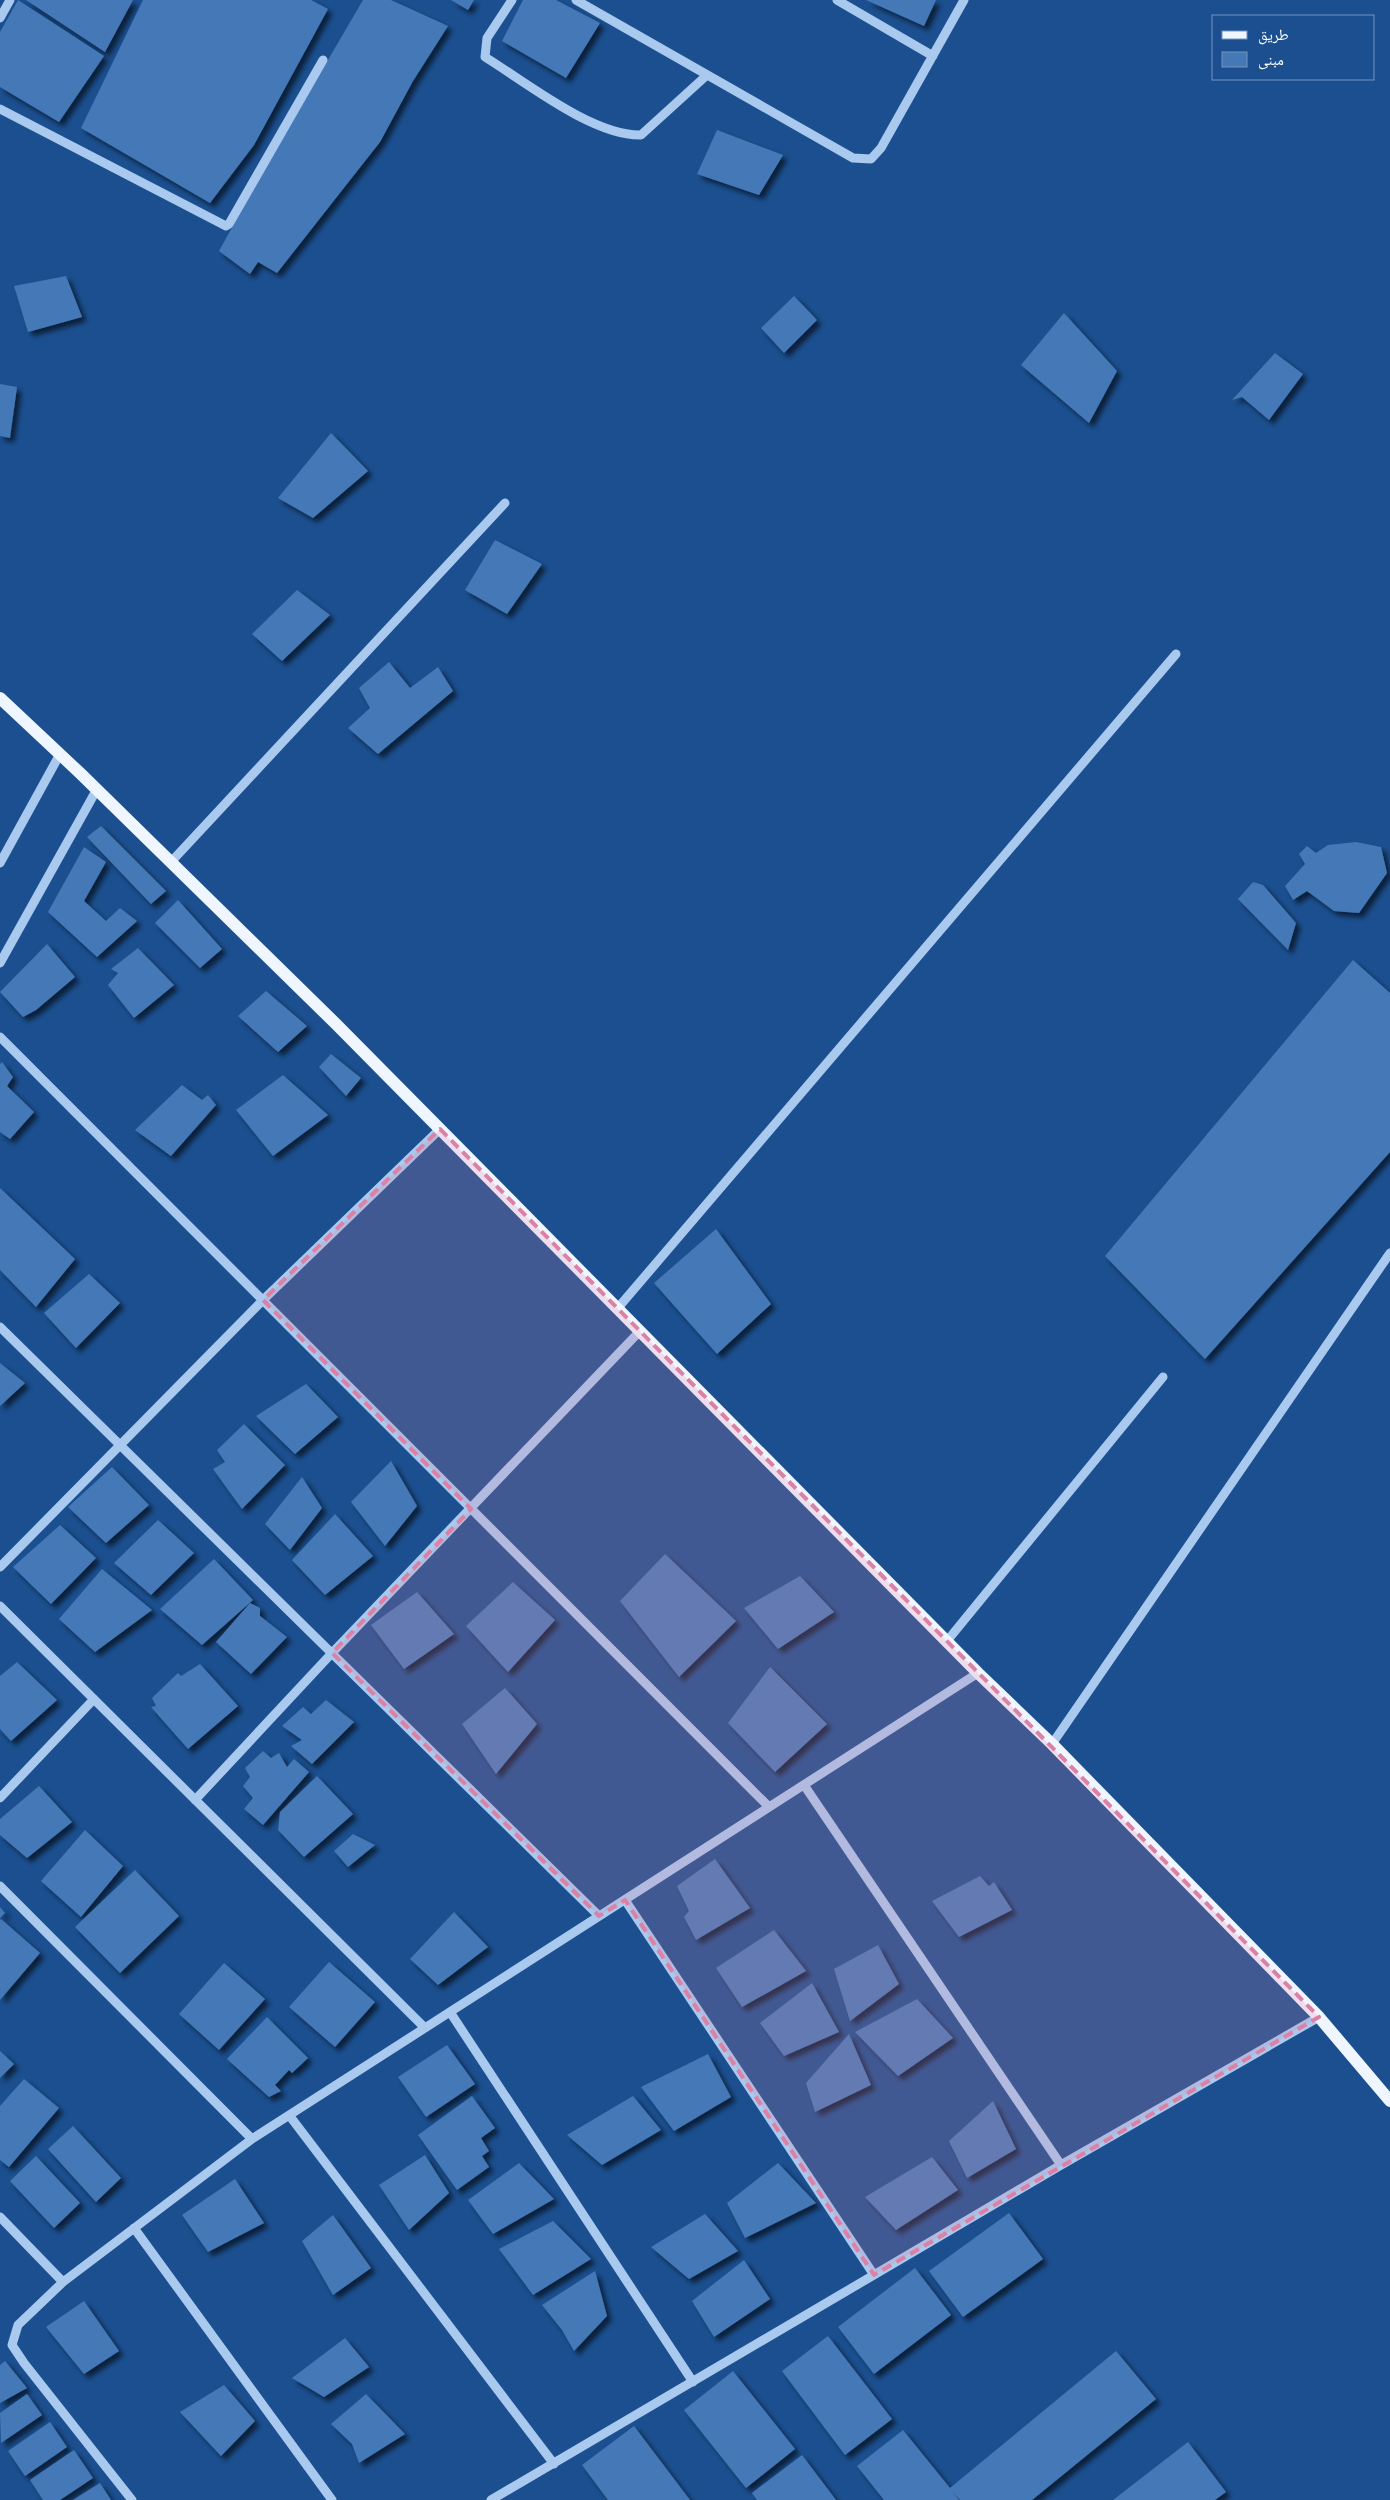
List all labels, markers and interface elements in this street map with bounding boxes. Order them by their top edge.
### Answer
legend [1212,15,1375,80]
text: طريق [1258,25,1289,45]
text: مبنى [1258,50,1284,70]

